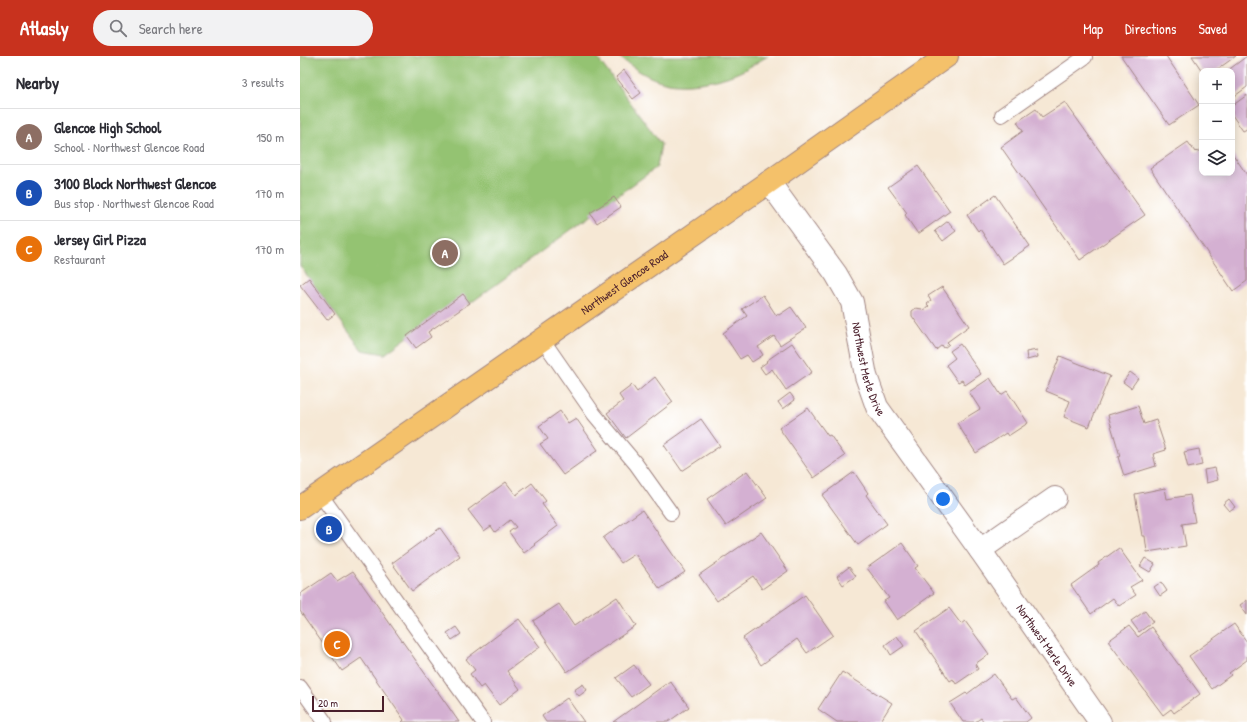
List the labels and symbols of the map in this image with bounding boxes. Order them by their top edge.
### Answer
pin: A [432,238,458,268]
street label: Northwest Glencoe Road [577,246,671,318]
street label: Northwest Merle Drive [848,320,890,419]
your location [933,489,953,509]
pin: B [316,514,342,544]
street label: Northwest Merle Drive [1012,601,1082,690]
pin: C [324,629,350,659]
scale bar [312,694,384,713]

